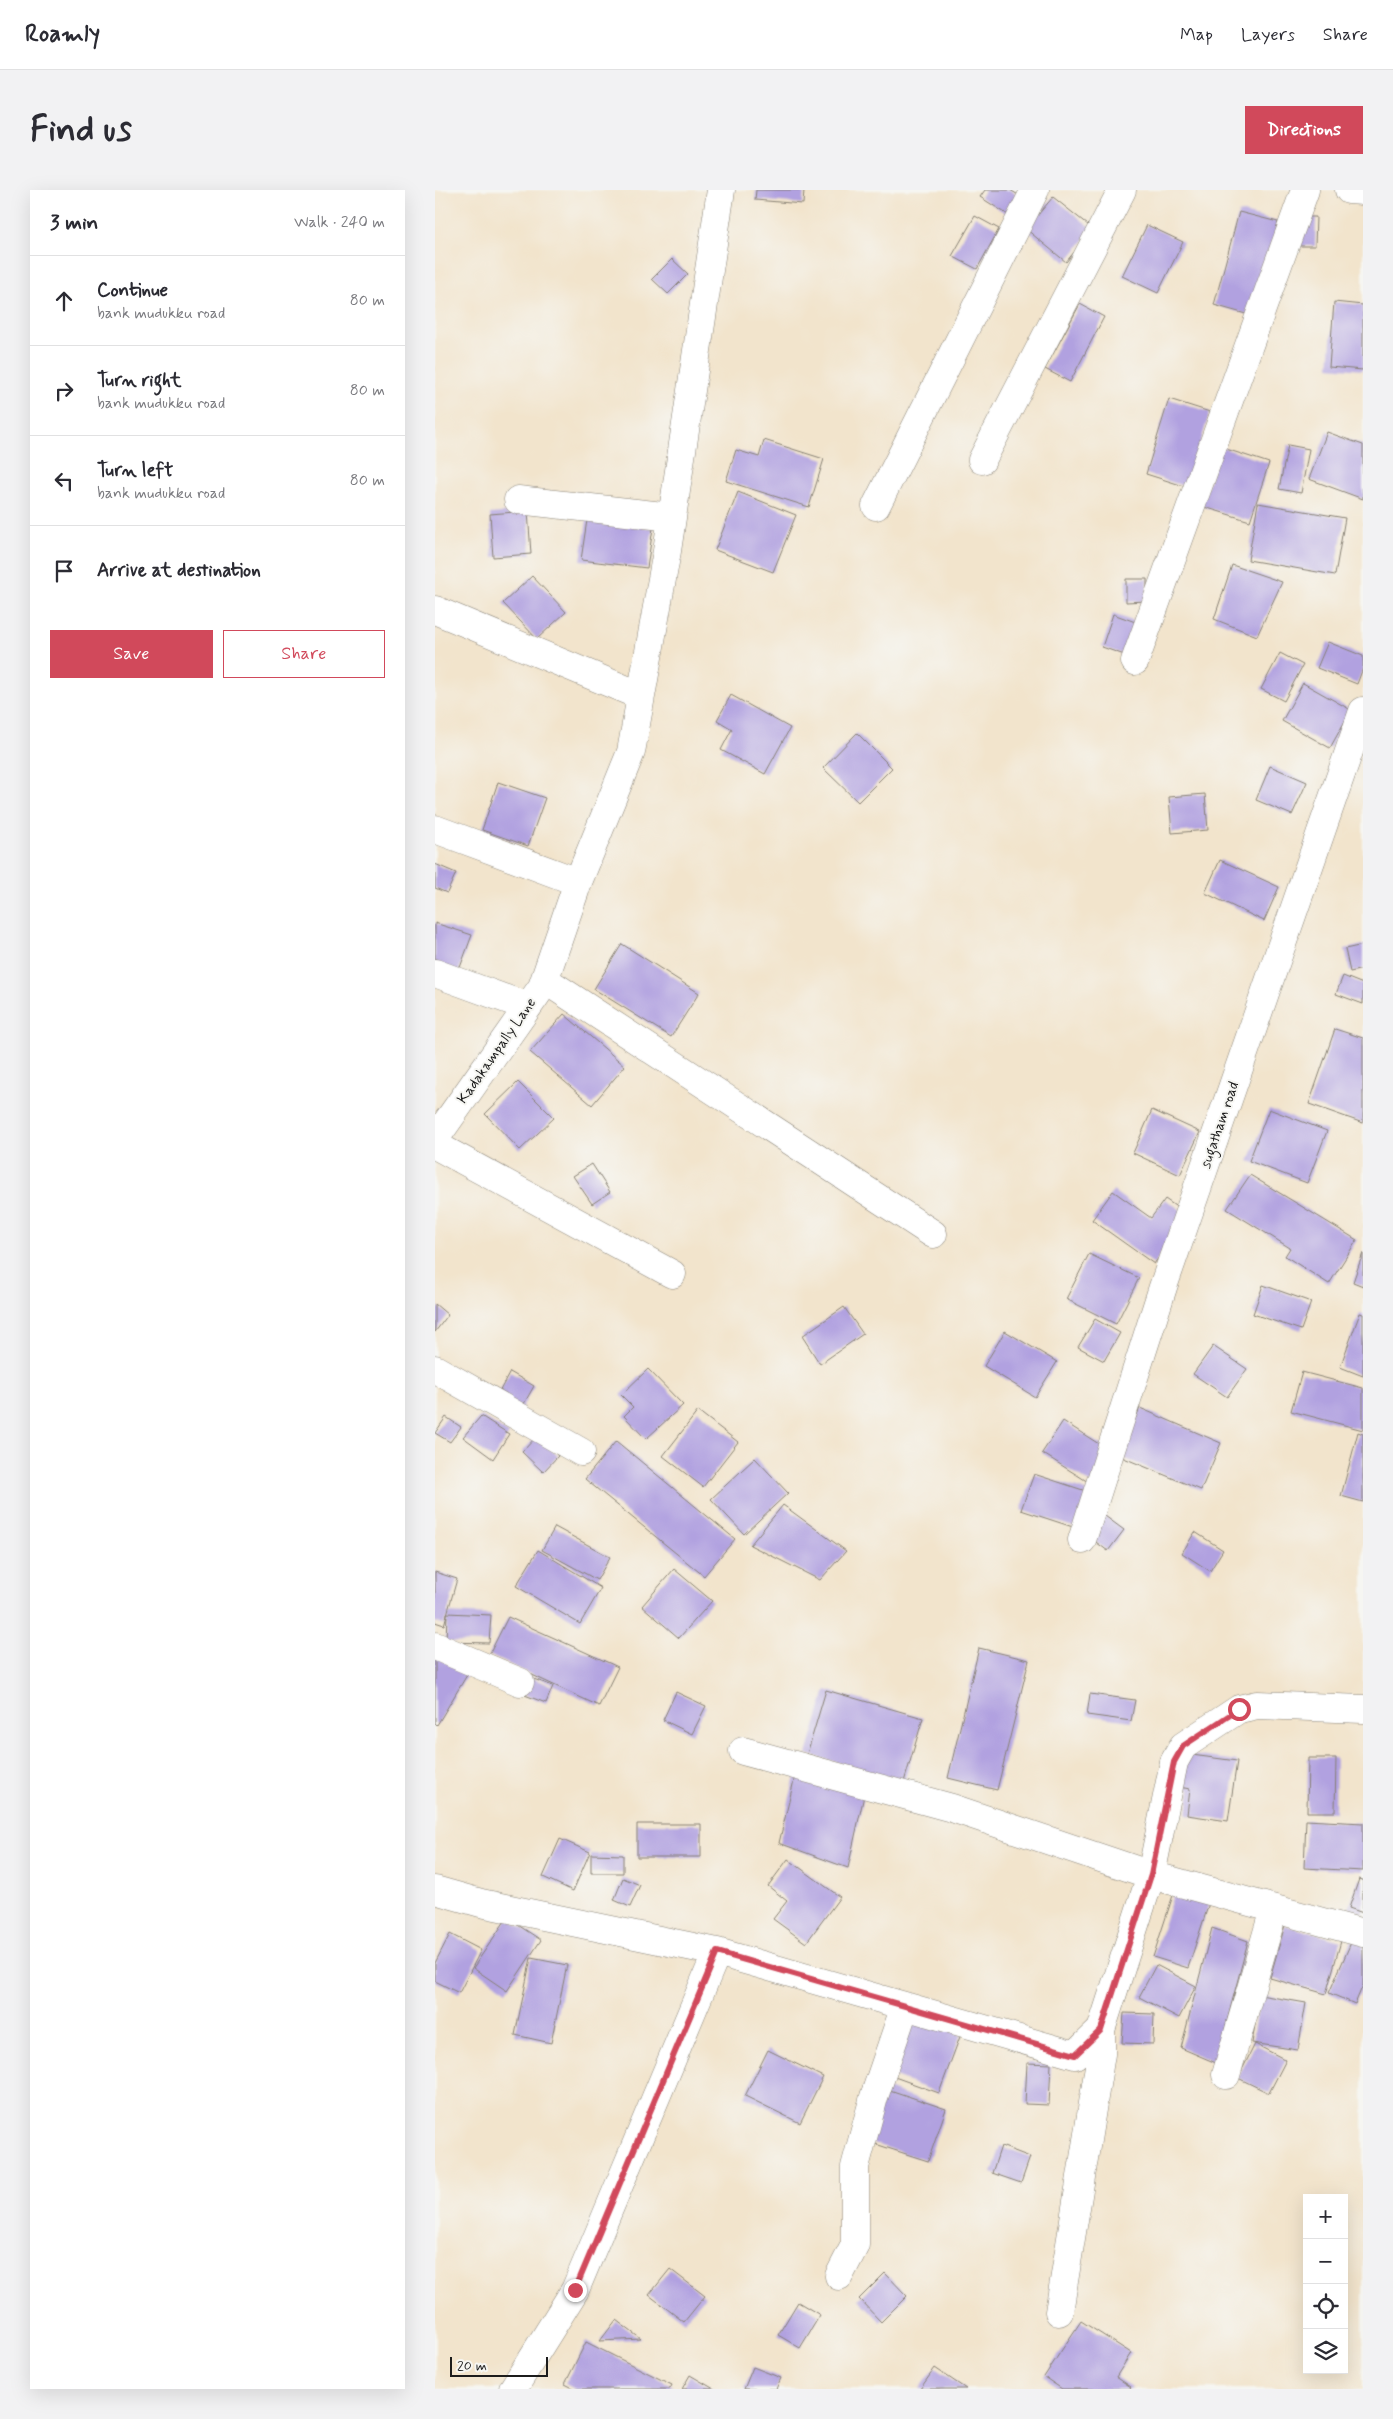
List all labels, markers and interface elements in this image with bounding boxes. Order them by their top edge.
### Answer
text: Roamly [25,19,100,50]
text: Map [1180,23,1213,47]
text: Layers [1241,23,1295,47]
text: Share [1323,23,1368,47]
button: Directions [1245,106,1363,154]
text: Find us [30,107,132,153]
text: 3 min [50,209,98,237]
text: Walk · 240 m [294,212,385,233]
text: Continue [97,278,168,303]
icon: ahead [50,287,78,315]
text: 80 m [350,290,385,311]
text: bank mudukku road [97,303,225,324]
text: Turn right [97,368,181,393]
icon: right [50,377,78,405]
text: 80 m [350,380,385,401]
text: bank mudukku road [97,393,225,414]
text: Turn left [97,458,173,483]
icon: left [50,467,78,495]
text: 80 m [350,470,385,491]
text: bank mudukku road [97,483,225,504]
icon: arrive [50,557,78,585]
text: Arrive at destination [97,558,261,583]
button: Save [50,630,213,678]
button: Share [223,630,385,678]
street label: Kadakampally Lane [453,994,541,1108]
street label: sugatham road [1196,1079,1245,1171]
route start [1228,1698,1251,1721]
map controls [1303,2194,1348,2374]
button: + [1303,2194,1348,2239]
button: − [1303,2239,1348,2284]
route end [564,2279,587,2302]
button: locate [1303,2284,1348,2329]
button: layers [1303,2329,1348,2374]
scale bar [450,2354,547,2377]
text: 20 m [457,2357,487,2375]

